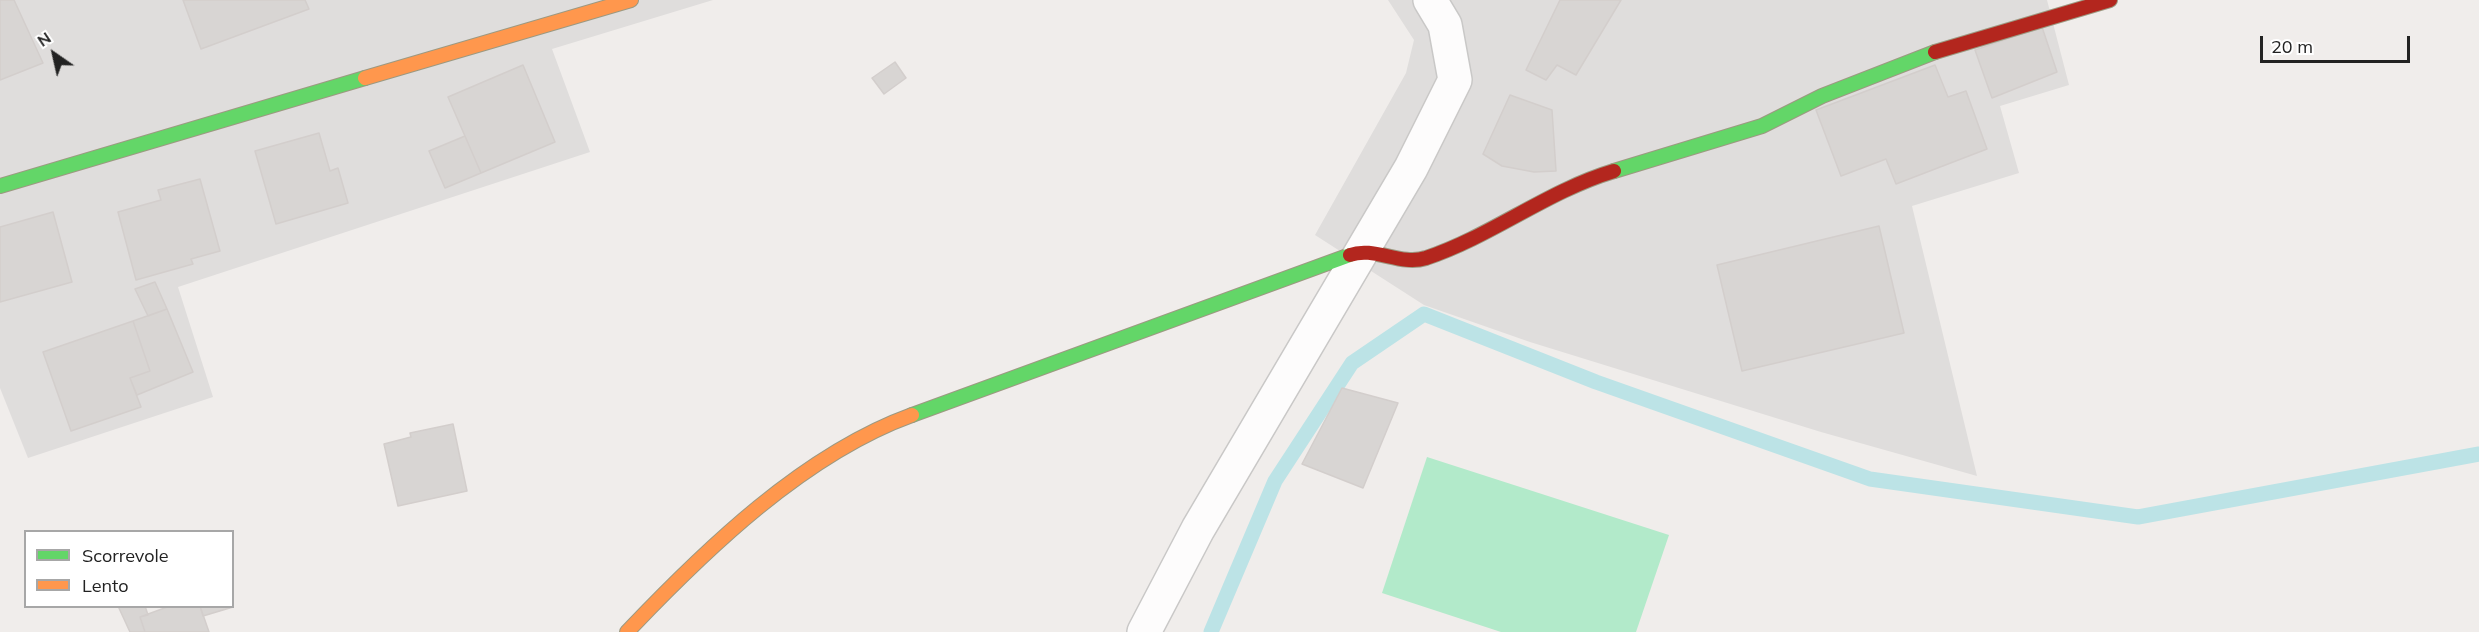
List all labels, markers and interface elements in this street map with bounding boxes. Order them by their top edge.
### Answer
north arrow [24,24,84,84]
scale bar [2263,24,2413,62]
text: N [33,27,55,51]
text: 20 m [2271,35,2313,58]
legend [24,530,234,608]
text: Scorrevole [82,544,169,567]
text: Lento [82,574,129,597]

